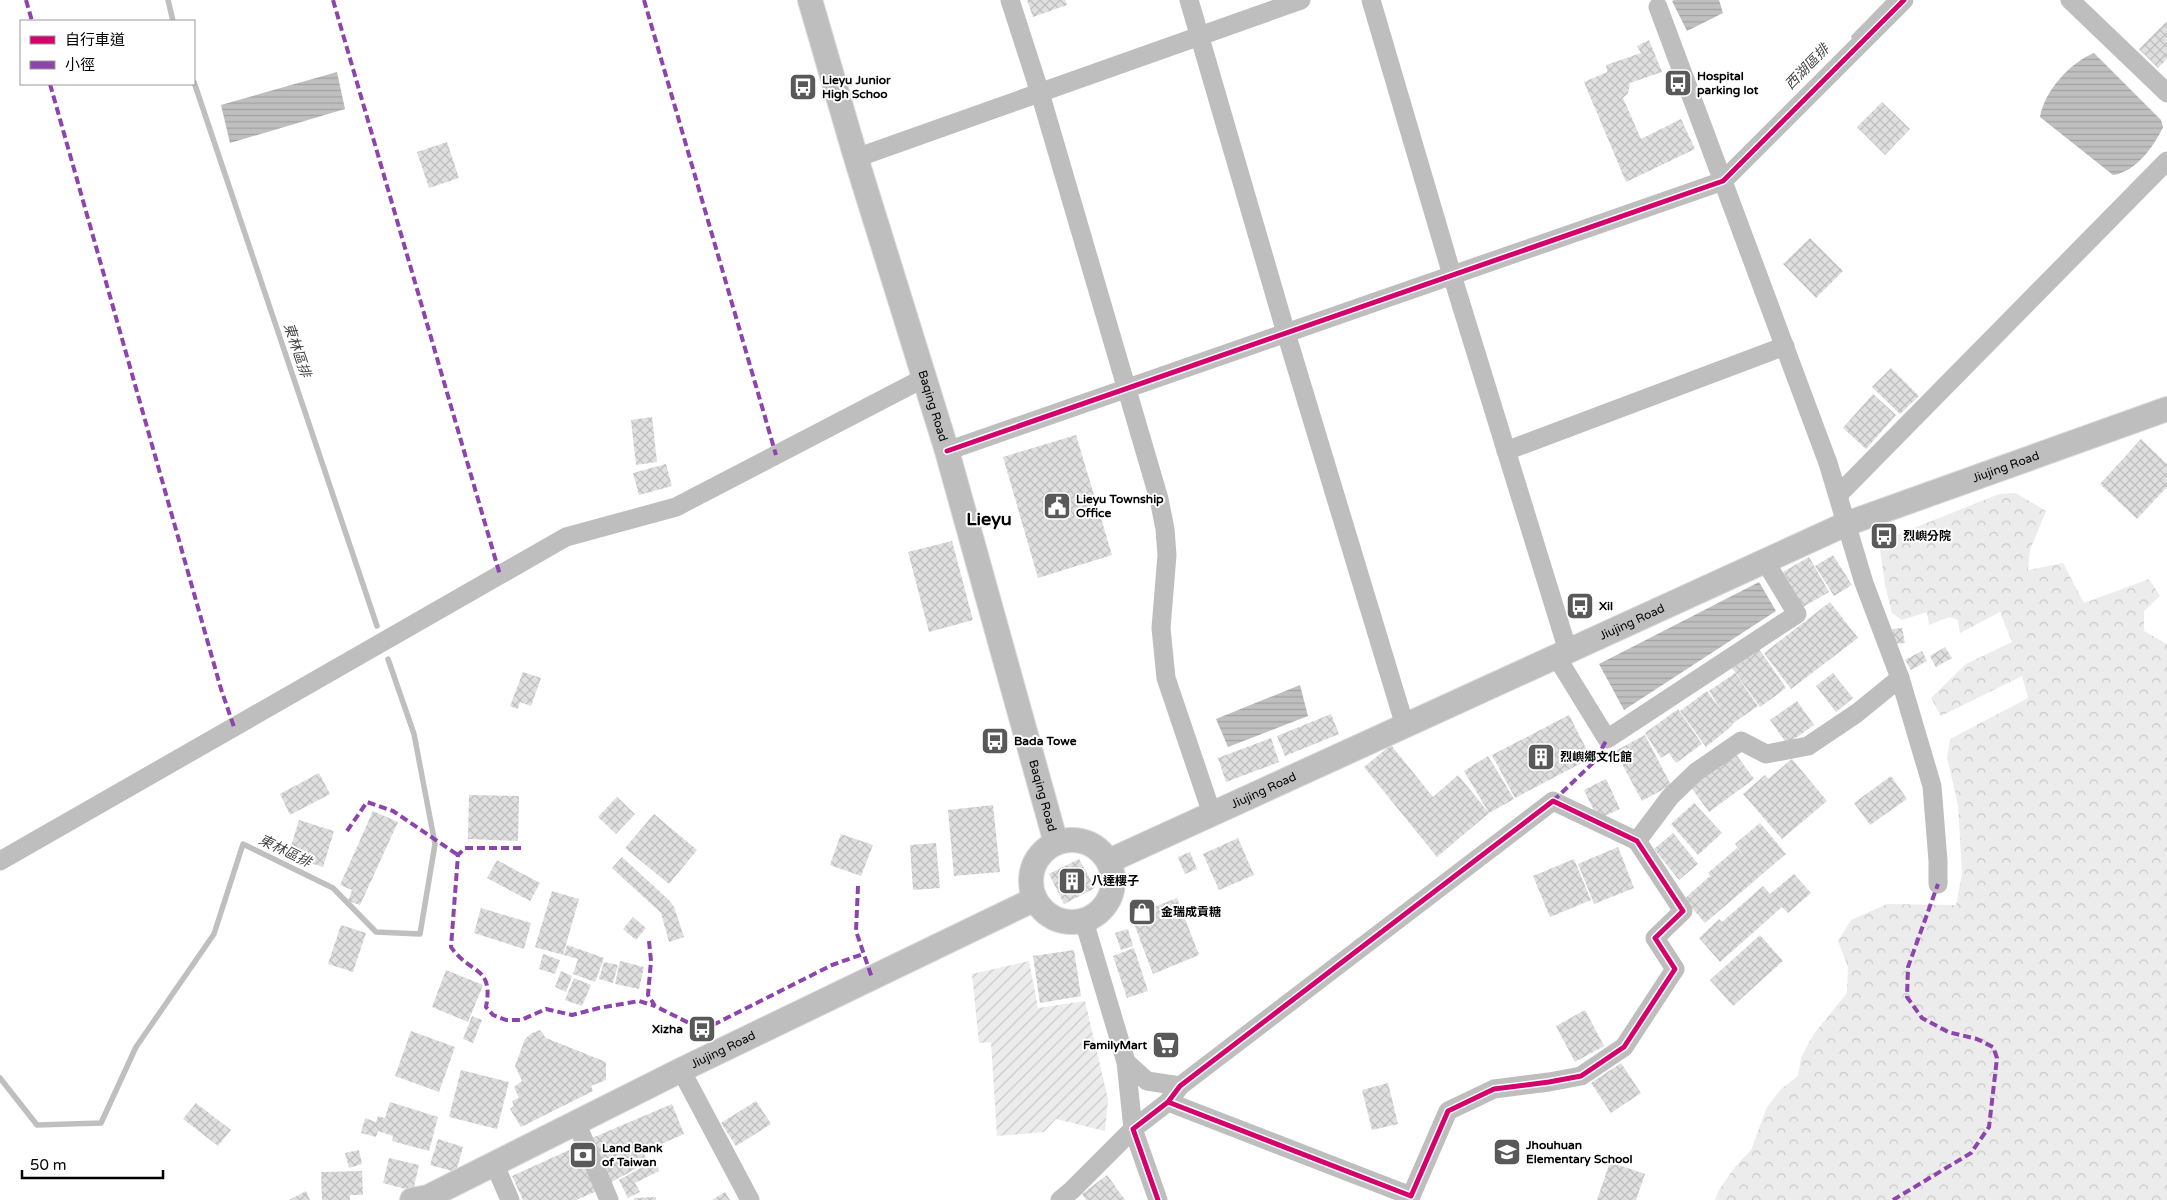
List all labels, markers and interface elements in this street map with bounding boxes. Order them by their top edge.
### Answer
legend [20,20,195,85]
text: 自行車道 [65,31,125,49]
water label: 西湖區排 [1781,40,1834,93]
text: 小徑 [65,56,95,74]
bus stop icon: Hospital parking lot [1663,68,1693,98]
place label: Hospital parking lot [1697,69,1759,98]
bus stop icon: Lieyu Junior High Schoo [788,72,818,102]
place label: Lieyu Junior High Schoo [822,73,891,102]
water label: 東林區排 [280,321,315,381]
street label: Baqing Road [915,368,951,443]
street label: Jiujing Road [1970,448,2041,485]
public building icon: Lieyu Township Office [1042,491,1072,521]
place label: Lieyu Township Office [1076,492,1164,520]
district label: Lieyu [966,508,1012,530]
bus stop icon: 烈嶼分院 [1869,521,1899,551]
place label: 烈嶼分院 [1903,529,1951,543]
bus stop icon: Xil [1565,591,1595,621]
place label: Xil [1599,599,1613,613]
street label: Jiujing Road [1597,601,1667,643]
bus stop icon: Bada Towe [980,726,1010,756]
place label: Bada Towe [1014,734,1077,748]
building icon: 烈嶼鄉文化館 [1526,742,1556,772]
place label: 烈嶼鄉文化館 [1560,750,1632,764]
street label: Baqing Road [1026,758,1059,833]
street label: Jiujing Road [1229,769,1298,811]
water label: 東林區排 [256,831,316,872]
building icon: 八達樓子 [1057,866,1087,896]
place label: 八達樓子 [1091,874,1139,888]
shop icon: 金瑞成貢糖 [1127,897,1157,927]
place label: 金瑞成貢糖 [1161,905,1221,919]
bus stop icon: Xizha [687,1014,717,1044]
place label: Xizha [652,1022,683,1036]
street label: Jiujing Road [688,1028,758,1071]
supermarket icon: FamilyMart [1151,1030,1181,1060]
place label: FamilyMart [1083,1038,1147,1053]
school or university icon: Jhouhuan Elementary School [1492,1137,1522,1167]
place label: Jhouhuan Elementary School [1525,1138,1633,1167]
bank icon: Land Bank of Taiwan [568,1140,598,1170]
place label: Land Bank of Taiwan [602,1141,663,1169]
scale bar [22,1148,164,1180]
text: 50 m [30,1156,67,1174]

